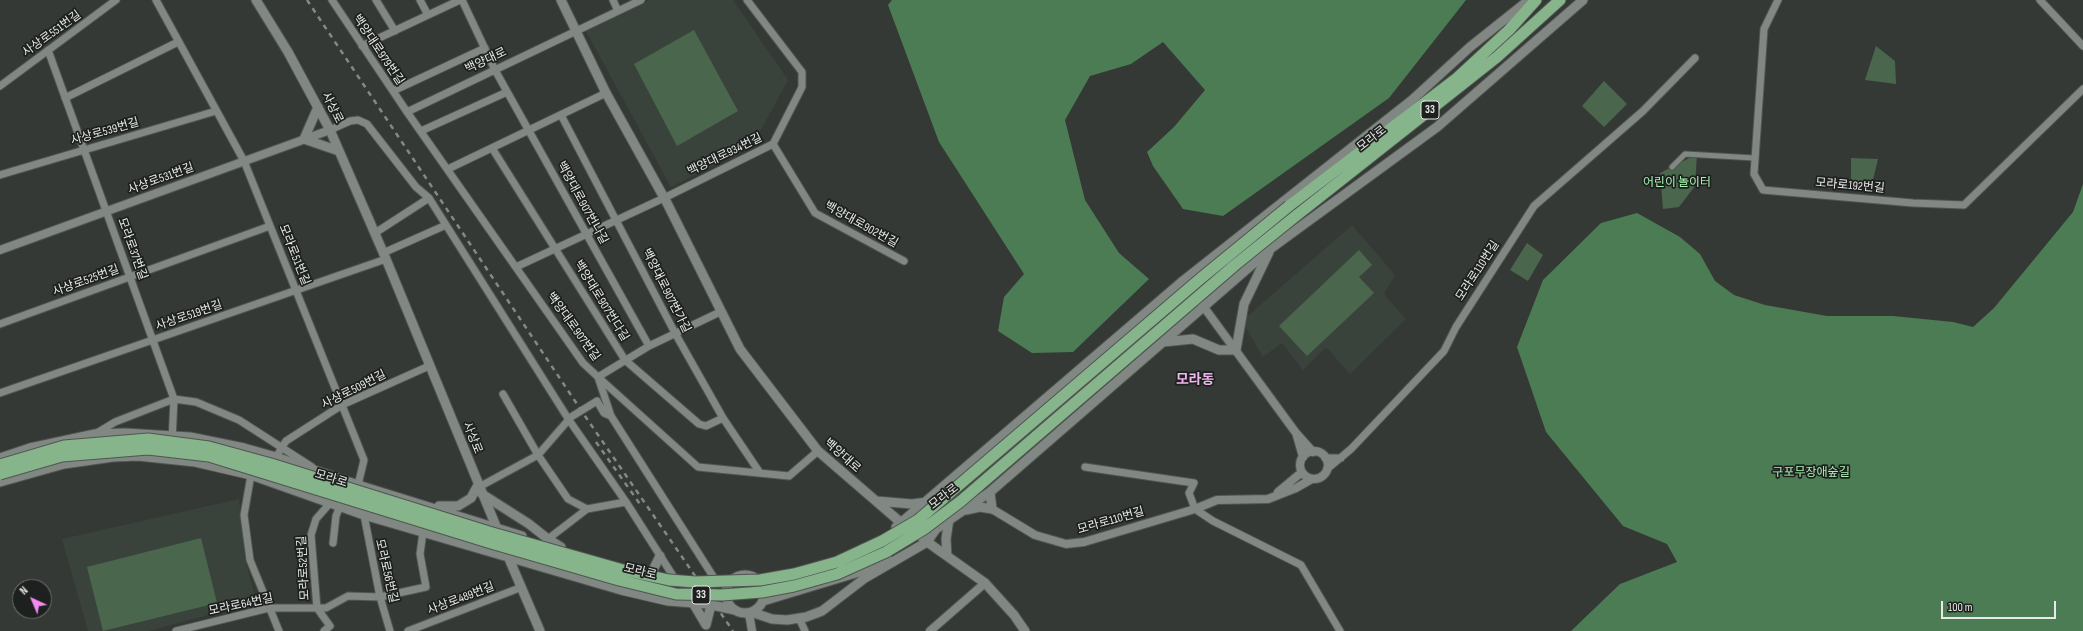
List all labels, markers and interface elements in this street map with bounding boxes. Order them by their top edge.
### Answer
street label: 사상로551번길 [20,8,84,60]
street label: 백양대로979번길 [349,12,407,88]
street label: 백양대로 [463,45,509,77]
street label: 사상로 [318,90,346,126]
road number: 33 [1421,101,1439,119]
street label: 사상로539번길 [69,115,141,149]
street label: 모라로 [1355,123,1389,155]
street label: 백양대로934번길 [685,131,765,179]
street label: 백양대로907번나길 [553,159,611,247]
street label: 사상로531번길 [126,160,196,198]
park label: 어린이 놀이터 [1643,176,1711,190]
street label: 모라로192번길 [1815,176,1885,196]
street label: 백양대로902번길 [822,199,900,251]
street label: 모라로37번길 [114,216,150,282]
street label: 모라로51번길 [275,223,313,287]
street label: 모라로110번길 [1453,238,1503,304]
street label: 백양대로907번가길 [639,246,693,336]
street label: 백양대로907번다길 [570,258,632,344]
street label: 사상로525번길 [51,262,121,300]
street label: 백양대로907번길 [543,290,603,364]
street label: 사상로519번길 [154,298,224,334]
street label: 사상로509번길 [319,368,389,412]
district label: 모라동 [1176,372,1214,388]
street label: 사상로 [459,420,485,456]
street label: 백양대로 [821,436,863,476]
park label: 구포무장애숲길 [1772,466,1850,480]
street label: 모라로 [313,467,349,491]
street label: 모라로 [927,481,961,513]
street label: 모라로110번길 [1076,505,1146,537]
street label: 모라로52번길 [295,535,313,601]
street label: 모라로56번길 [372,538,400,604]
street label: 모라로 [622,561,658,583]
north arrow [12,579,52,619]
street label: 사상로489번길 [425,580,497,618]
text: N [17,584,31,597]
road number: 33 [692,586,710,604]
street label: 모라로64번길 [207,591,275,619]
scale bar [1943,593,2058,619]
text: 100 m [1948,600,1973,615]

